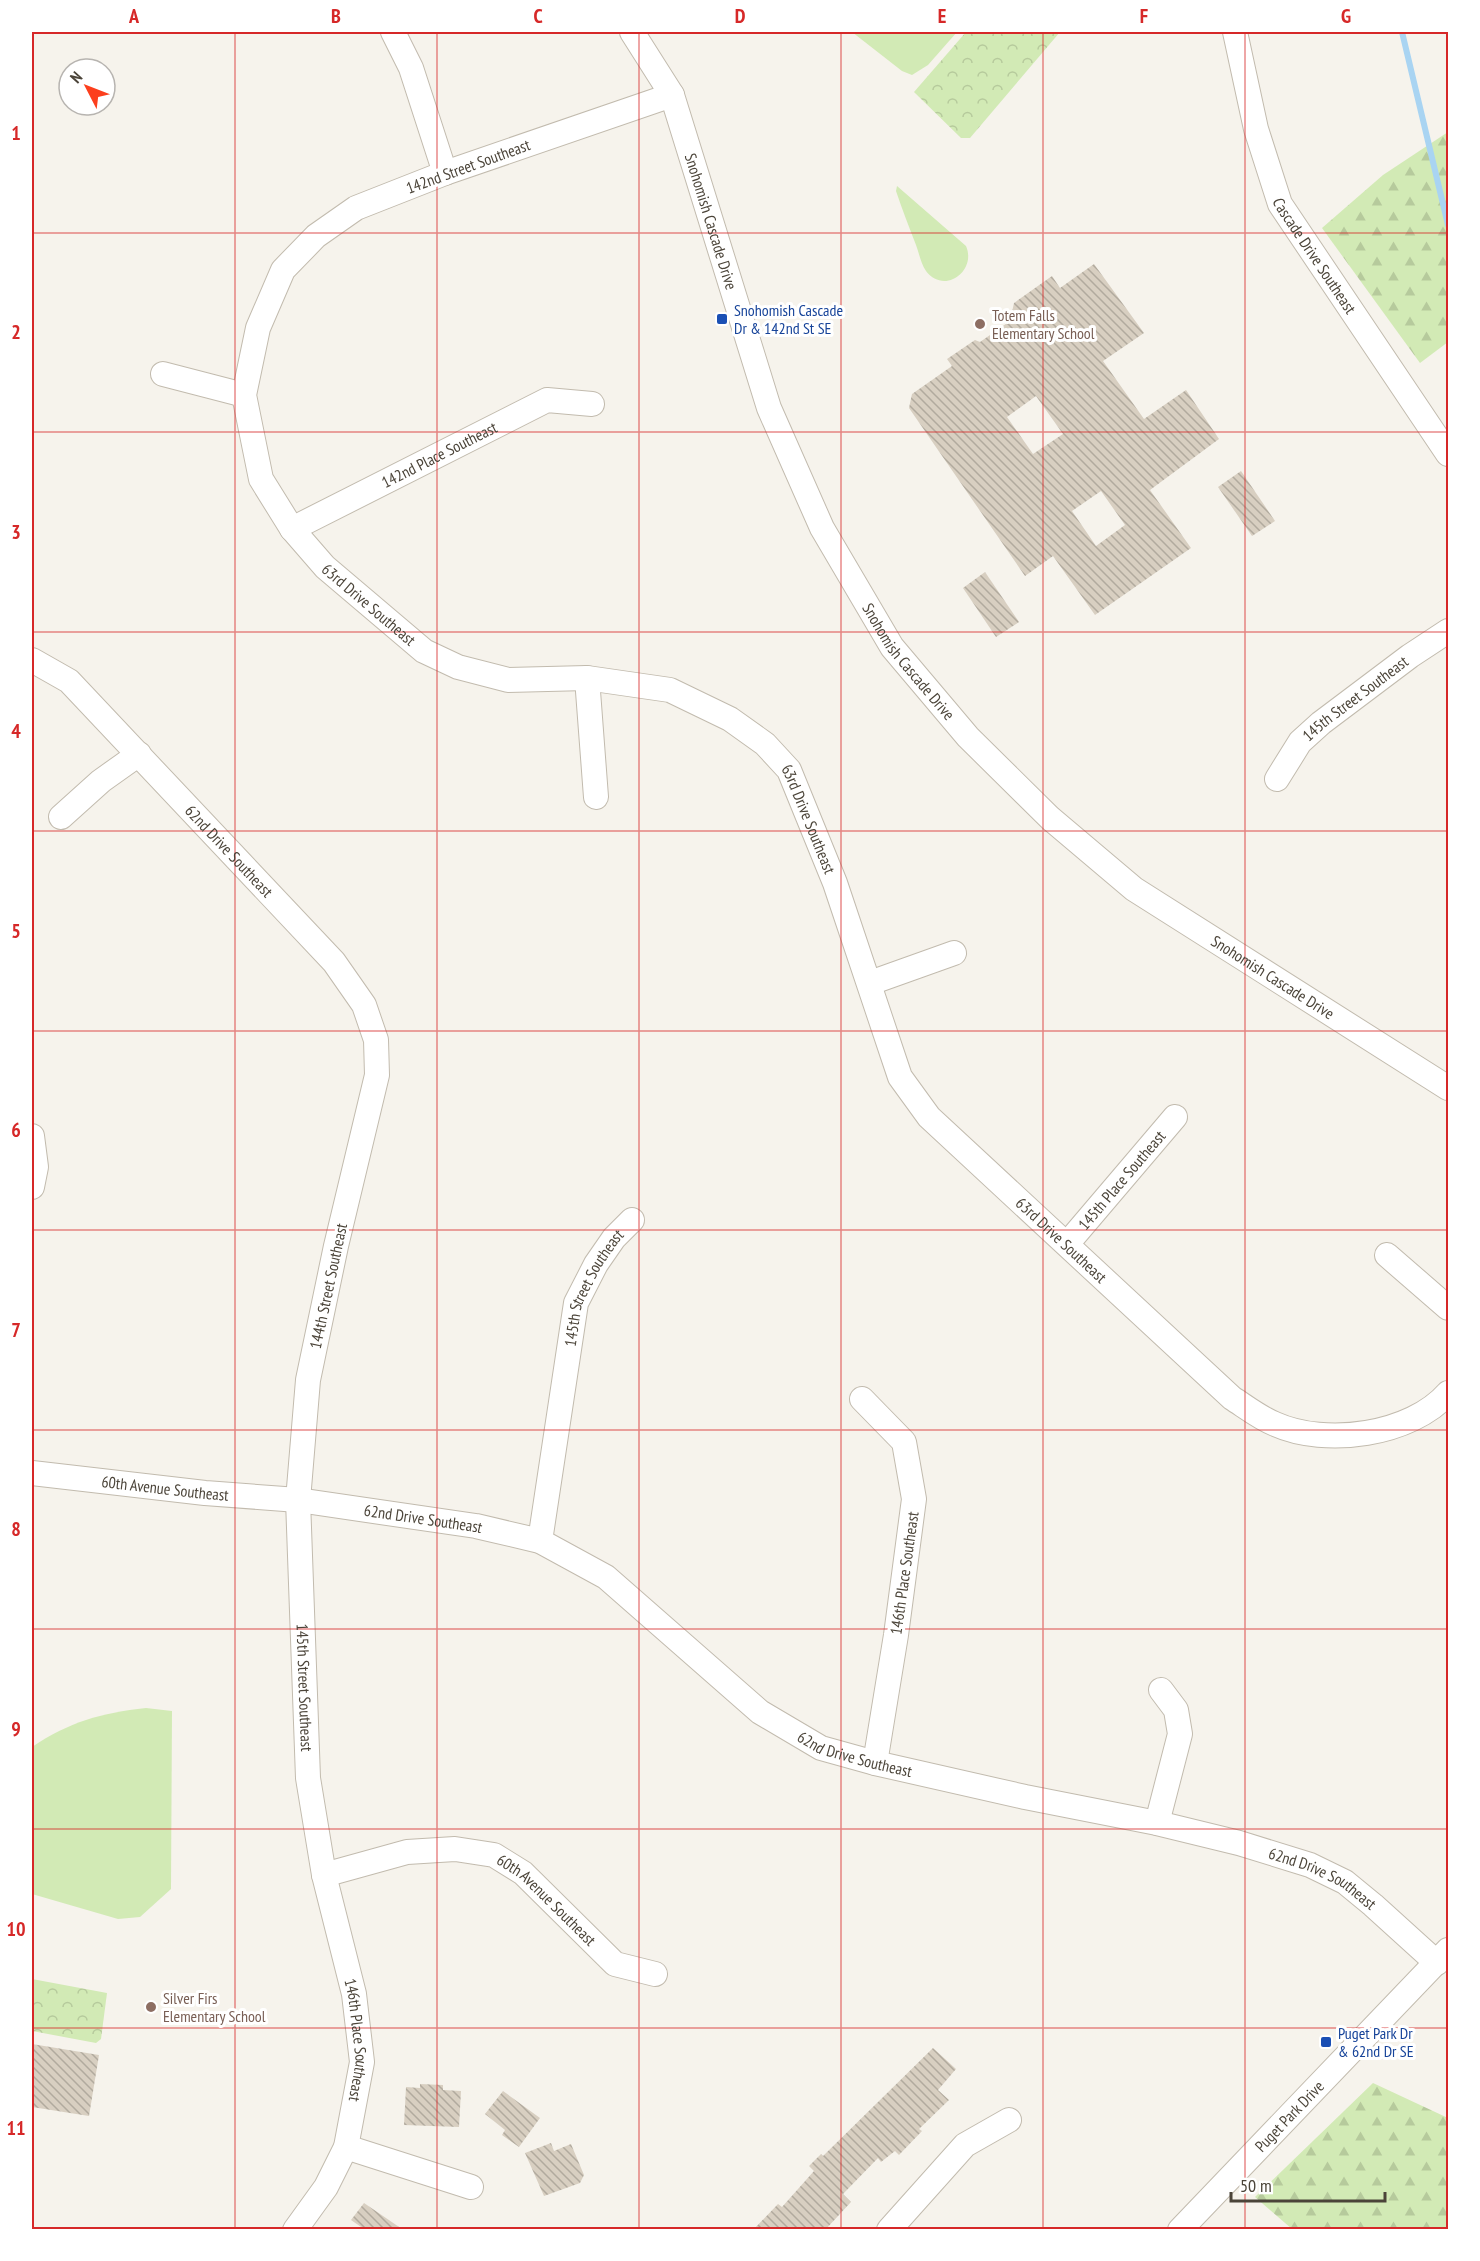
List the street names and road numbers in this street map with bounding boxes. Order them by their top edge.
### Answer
street label: 142nd Street Southeast [403,134,533,198]
street label: Snohomish Cascade Drive [681,151,742,292]
street label: Cascade Drive Southeast [1269,195,1361,318]
street label: 142nd Place Southeast [378,417,501,492]
street label: 63rd Drive Southeast [318,559,420,650]
street label: Snohomish Cascade Drive [858,599,959,724]
street label: 145th Street Southeast [1298,651,1412,745]
street label: 63rd Drive Southeast [778,759,840,877]
street label: 62nd Drive Southeast [181,801,278,902]
street label: Snohomish Cascade Drive [1208,931,1338,1023]
street label: 145th Place Southeast [1074,1126,1170,1234]
street label: 63rd Drive Southeast [1012,1193,1111,1287]
street label: 144th Street Southeast [305,1221,351,1351]
street label: 145th Street Southeast [560,1224,628,1348]
street label: 60th Avenue Southeast [101,1471,230,1505]
street label: 62nd Drive Southeast [363,1500,485,1537]
street label: 146th Place Southeast [885,1510,923,1636]
street label: 145th Street Southeast [292,1623,317,1752]
street label: 62nd Drive Southeast [794,1726,915,1781]
street label: 62nd Drive Southeast [1266,1843,1381,1914]
street label: 60th Avenue Southeast [493,1849,601,1950]
street label: 146th Place Southeast [340,1976,372,2104]
street label: Puget Park Drive [1251,2076,1328,2156]

